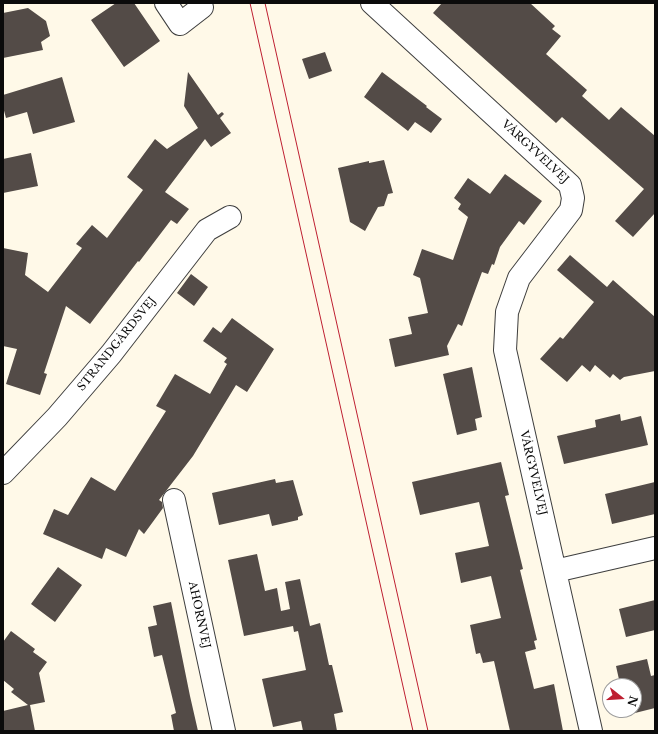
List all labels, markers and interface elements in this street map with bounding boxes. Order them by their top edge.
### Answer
street label: VÅRGYVELVEJ [499,118,571,186]
street label: STRANDGÅRDSVEJ [75,294,159,394]
street label: VÅRGYVELVEJ [517,429,549,517]
street label: AHORNVEJ [185,580,213,650]
north arrow [602,678,642,718]
text: N [624,694,641,708]

